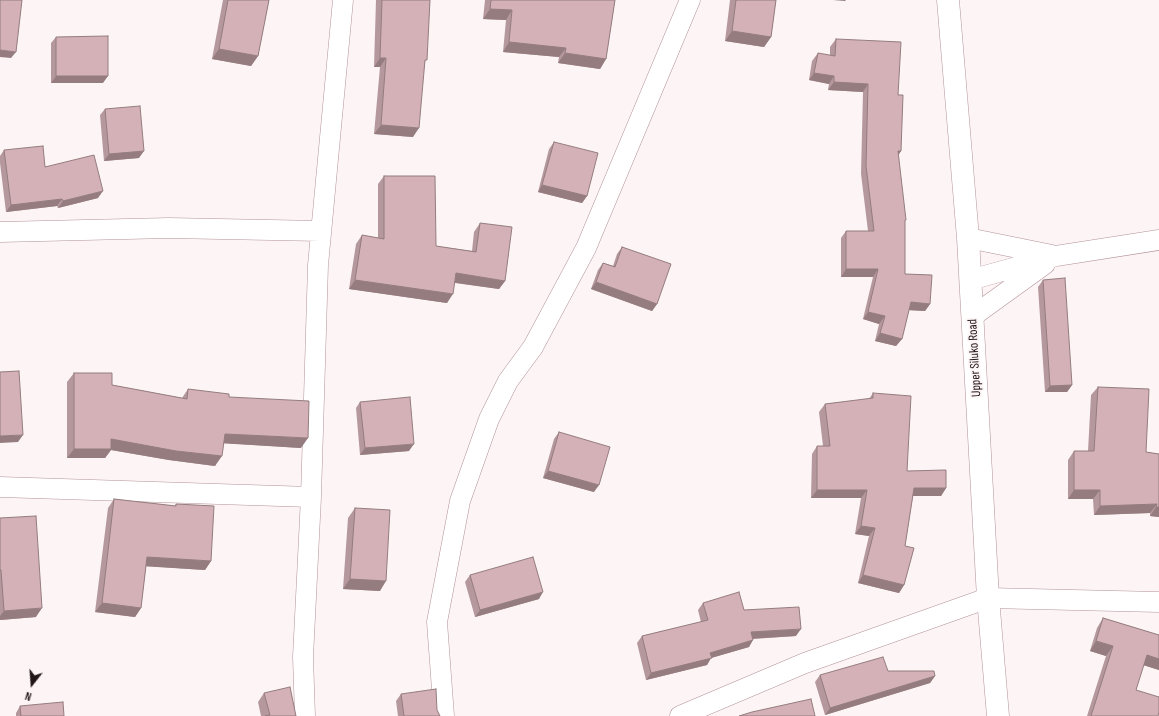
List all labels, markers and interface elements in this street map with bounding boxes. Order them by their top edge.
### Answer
street label: Upper Siluko Road [965,319,985,397]
north arrow [12,664,52,704]
text: N [24,689,33,703]

